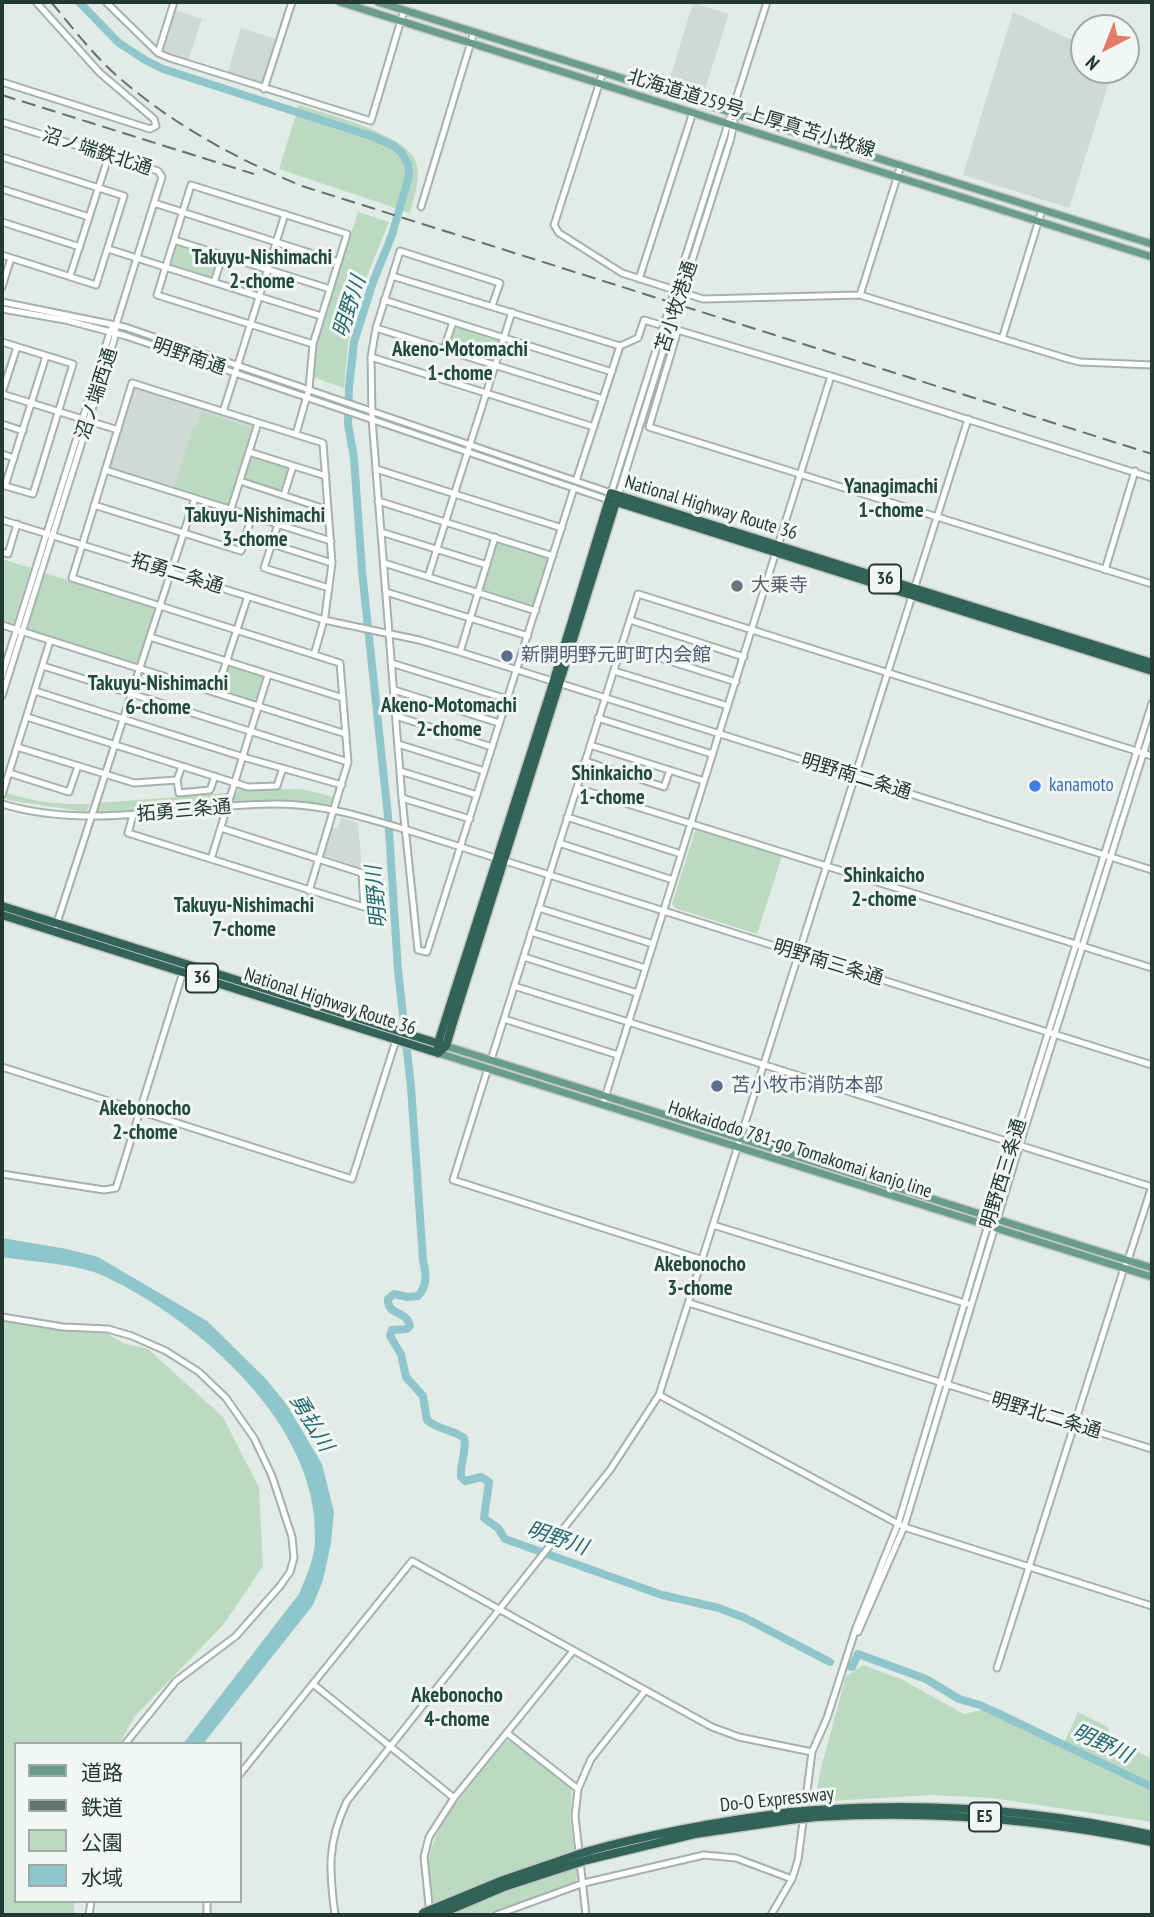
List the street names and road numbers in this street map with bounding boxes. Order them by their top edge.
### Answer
street label: 北海道道259号 上厚真苫小牧線 [624,65,878,163]
street label: 沼ノ端鉄北通 [39,124,155,180]
street label: 苫小牧港通 [651,258,703,356]
street label: 明野南通 [149,334,229,380]
street label: 沼ノ端西通 [71,345,123,443]
street label: National Highway Route 36 [622,471,800,545]
street label: 拓勇二条通 [128,549,226,599]
road number: 36 [869,564,901,594]
street label: 明野南二条通 [798,749,914,805]
street label: 拓勇三条通 [136,796,232,826]
street label: 明野南三条通 [770,935,886,991]
street label: National Highway Route 36 [241,963,419,1041]
road number: 36 [186,964,218,993]
street label: Hokkaidodo 781-go Tomakomai kanjo line [665,1097,935,1203]
street label: 明野西三条通 [976,1116,1032,1232]
street label: 明野北二条通 [988,1388,1104,1444]
street label: Do-O Expressway [719,1783,835,1817]
road number: E5 [969,1802,1001,1831]

